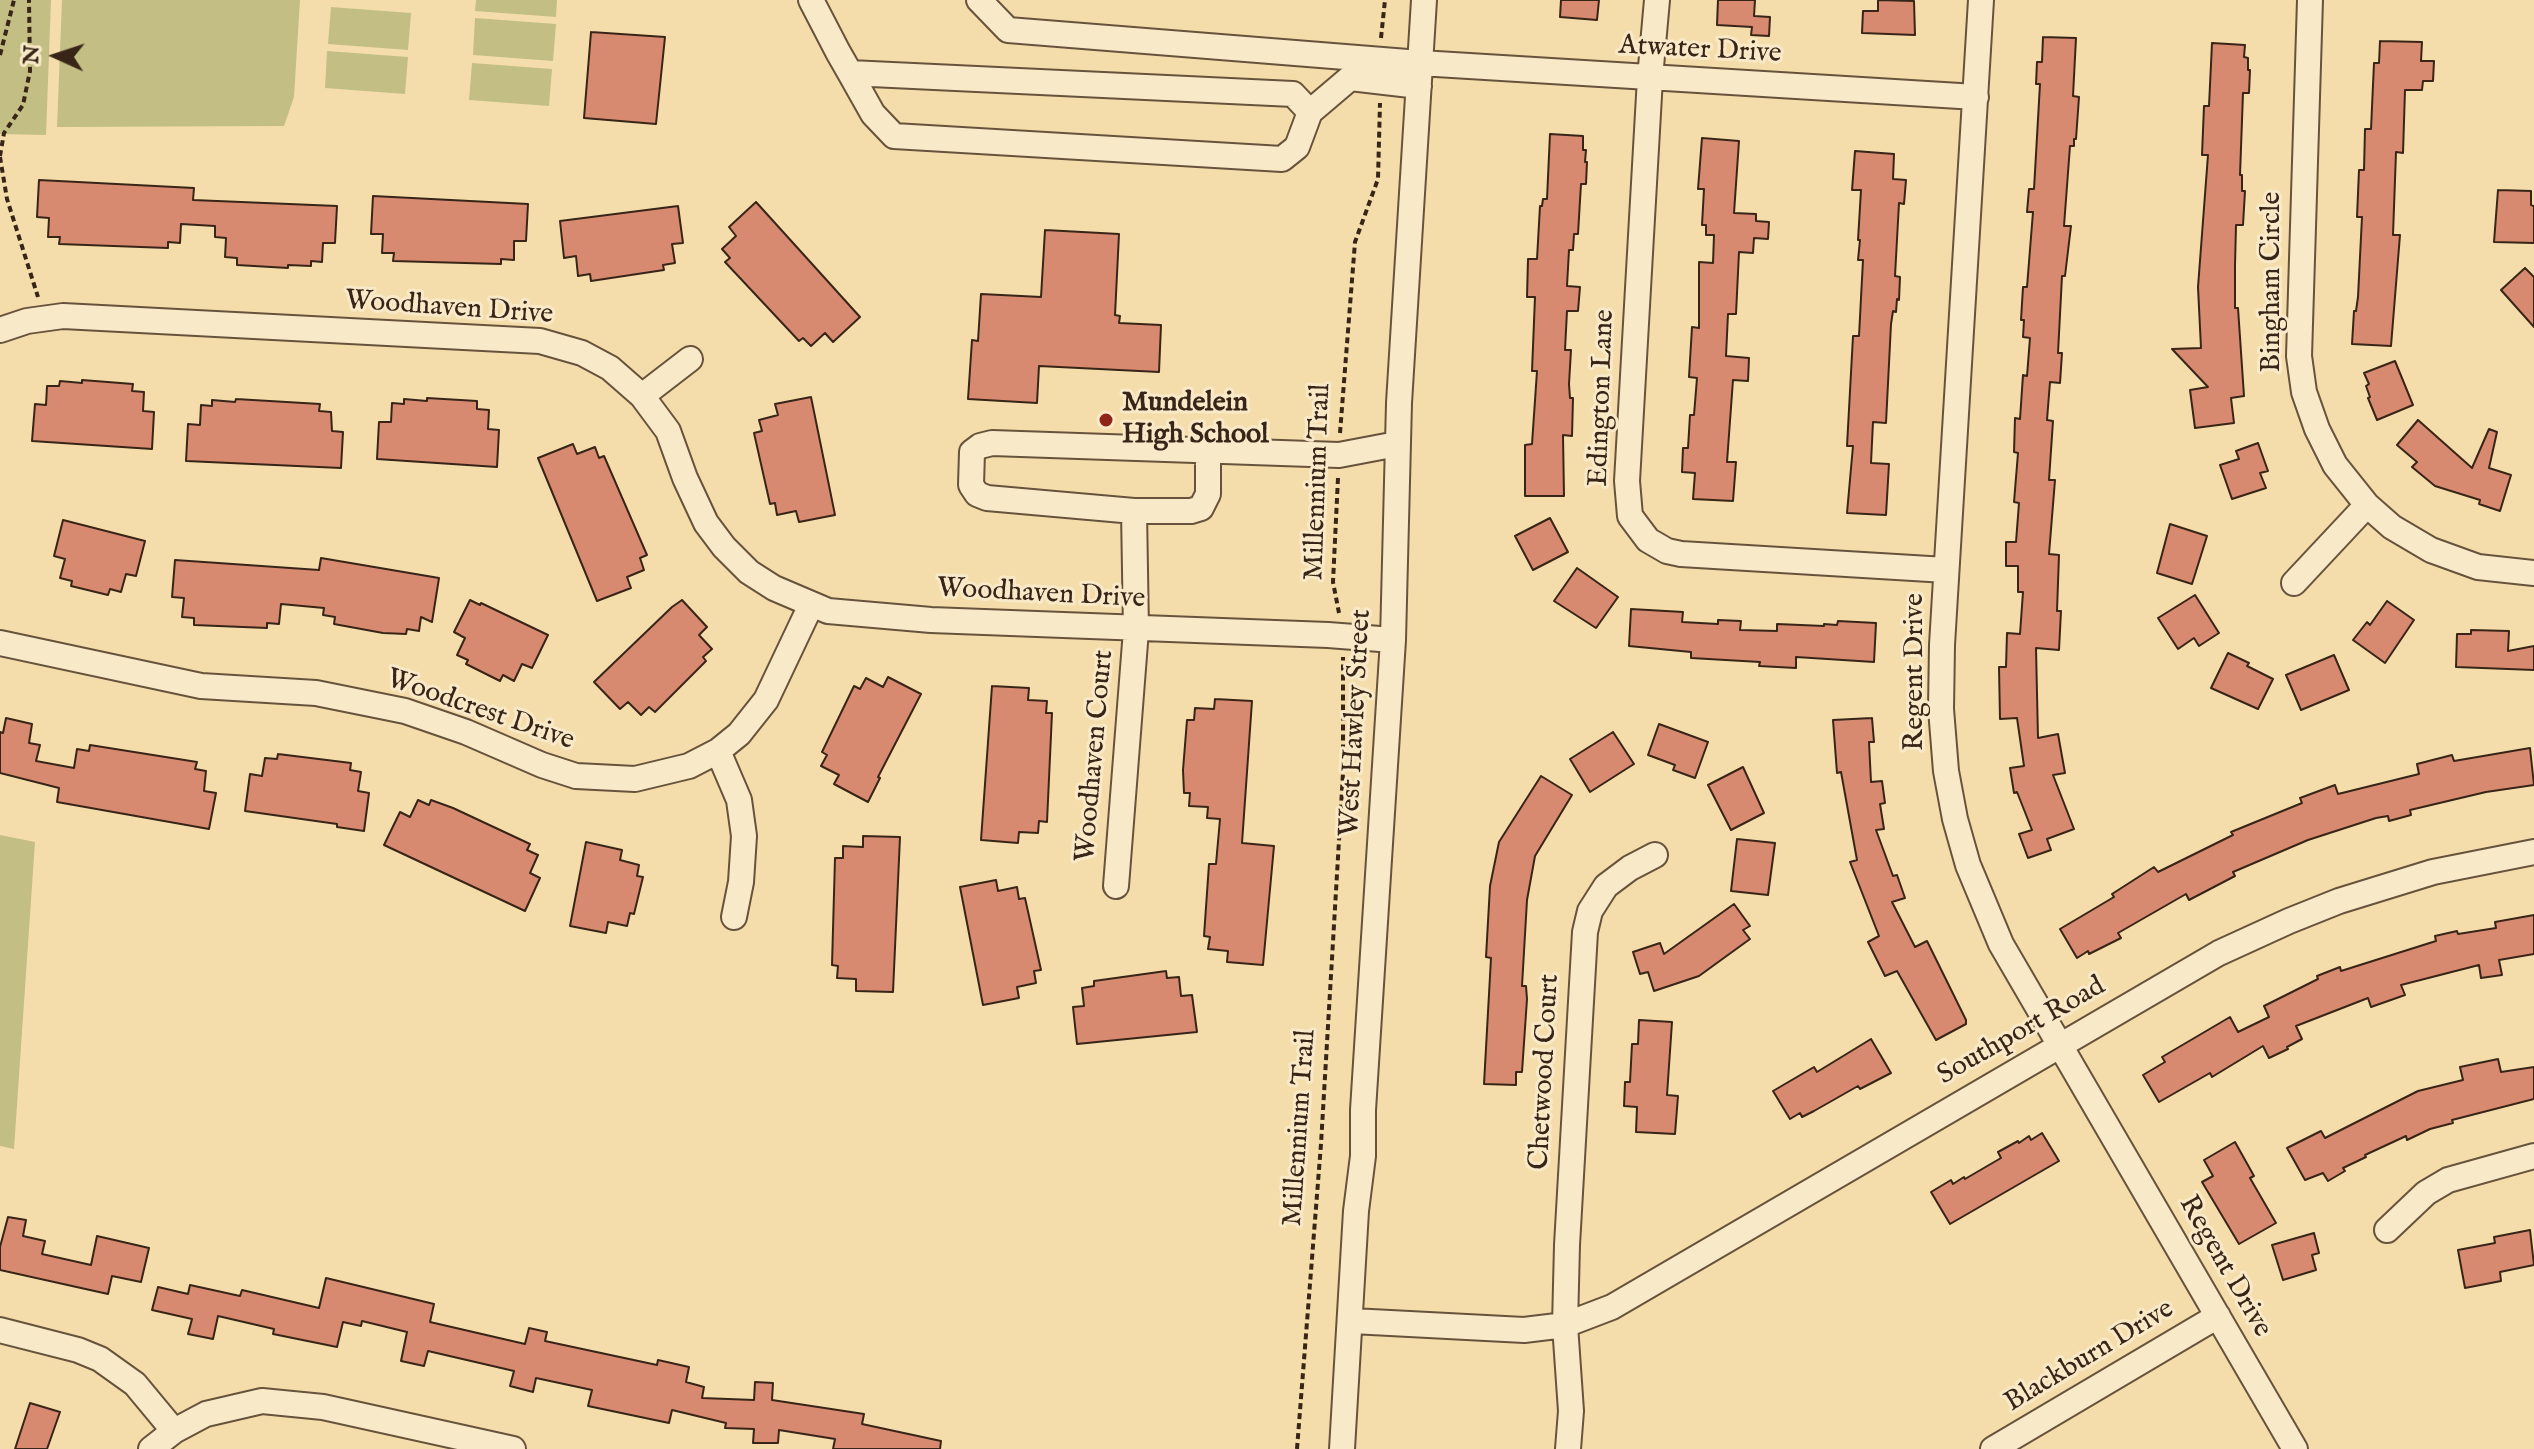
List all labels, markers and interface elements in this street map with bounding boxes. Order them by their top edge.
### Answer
north arrow [16,16,96,96]
street label: Atwater Drive [1618,30,1782,72]
text: N [18,45,47,65]
street label: Bingham Circle [2256,192,2290,372]
street label: Woodhaven Drive [344,285,554,333]
street label: Edington Lane [1583,309,1623,487]
street label: Millennium Trail [1299,383,1339,581]
place label: Mundelein High School [1122,387,1269,453]
marker: Mundelein High School [1097,411,1115,429]
street label: Woodhaven Drive [936,573,1146,617]
street label: Regent Drive [1899,593,1933,751]
street label: West Hawley Street [1334,608,1380,838]
street label: Woodhaven Court [1070,649,1122,863]
street label: Woodcrest Drive [382,663,578,759]
street label: Southport Road [1932,970,2112,1094]
street label: Chetwood Court [1524,973,1568,1171]
street label: Millennium Trail [1277,1029,1325,1227]
street label: Regent Drive [2170,1190,2278,1344]
street label: Blackburn Drive [1999,1293,2181,1421]

